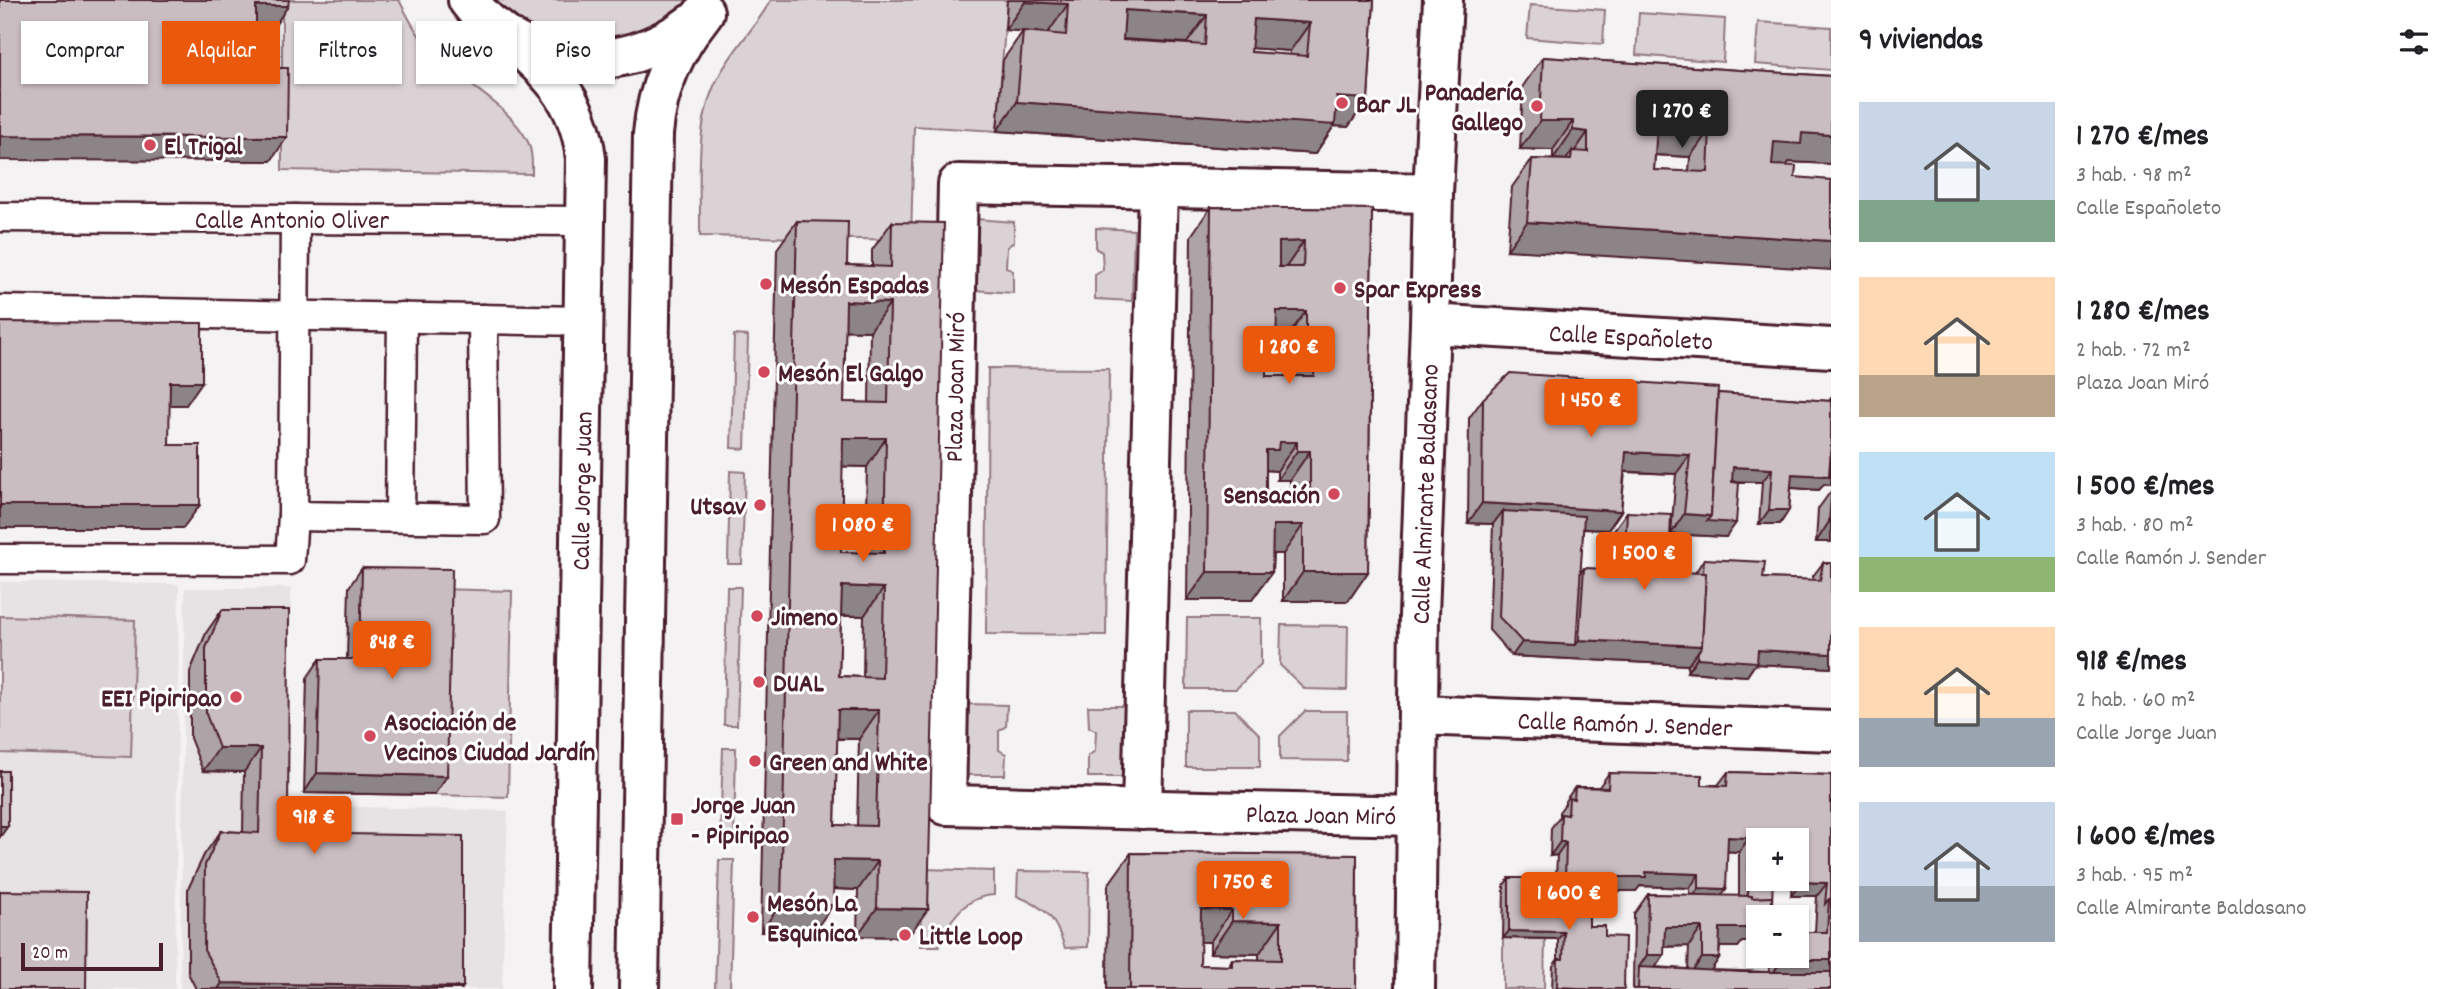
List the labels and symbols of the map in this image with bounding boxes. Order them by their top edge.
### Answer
place label: Panadería Gallego [1425,76,1524,143]
place label: Bar JL [1356,88,1417,125]
pin: 1 270 € [1617,90,1747,150]
marker: Bar JL [1334,95,1350,111]
marker: Panadería Gallego [1529,98,1545,114]
place label: El Trigal [164,130,243,167]
marker: El Trigal [142,137,158,153]
street label: Calle Antonio Oliver [195,204,389,241]
place label: Mesón Espadas [780,269,929,306]
place label: Spar Express [1354,273,1482,310]
marker: Mesón Espadas [758,276,774,292]
marker: Spar Express [1332,280,1348,296]
street label: Plaza Joan Miró [938,311,977,463]
street label: Calle Españoleto [1548,317,1714,362]
pin: 1 280 € [1224,326,1354,386]
place label: Mesón El Galgo [778,357,924,394]
street label: Calle Almirante Baldasano [1404,363,1451,625]
marker: Mesón El Galgo [756,364,772,380]
pin: 1 450 € [1526,380,1656,439]
street label: Calle Jorge Juan [565,411,604,571]
place label: Sensación [1223,479,1320,516]
marker: Sensación [1326,486,1342,502]
place label: Utsav [690,490,746,527]
marker: Utsav [752,497,768,513]
pin: 1 080 € [798,504,928,564]
pin: 1 500 € [1579,532,1709,592]
place label: Jimeno [771,601,839,638]
marker: Jimeno [749,608,765,624]
pin: 848 € [343,622,441,681]
place label: DUAL [773,667,824,704]
marker: DUAL [751,674,767,690]
place label: EEI Pipiripao [101,682,222,719]
marker: EEI Pipiripao [228,689,244,705]
street label: Calle Ramón J. Sender [1517,704,1733,749]
place label: Asociación de Vecinos Ciudad Jardín [384,706,595,773]
marker: Asociación de Vecinos Ciudad Jardín [362,728,378,744]
place label: Green and White [769,746,928,783]
marker: Green and White [747,753,763,769]
place label: Jorge Juan - Pipiripao [691,789,795,856]
pin: 918 € [265,796,363,856]
street label: Plaza Joan Miró [1245,798,1397,837]
marker: Jorge Juan - Pipiripao [669,811,685,827]
pin: 1 750 € [1178,862,1308,921]
pin: 1 600 € [1504,872,1634,932]
place label: Mesón La Esquinica [767,887,858,954]
marker: Mesón La Esquinica [745,909,761,925]
place label: Little Loop [919,920,1023,957]
marker: Little Loop [897,927,913,943]
scale bar [21,940,163,972]

